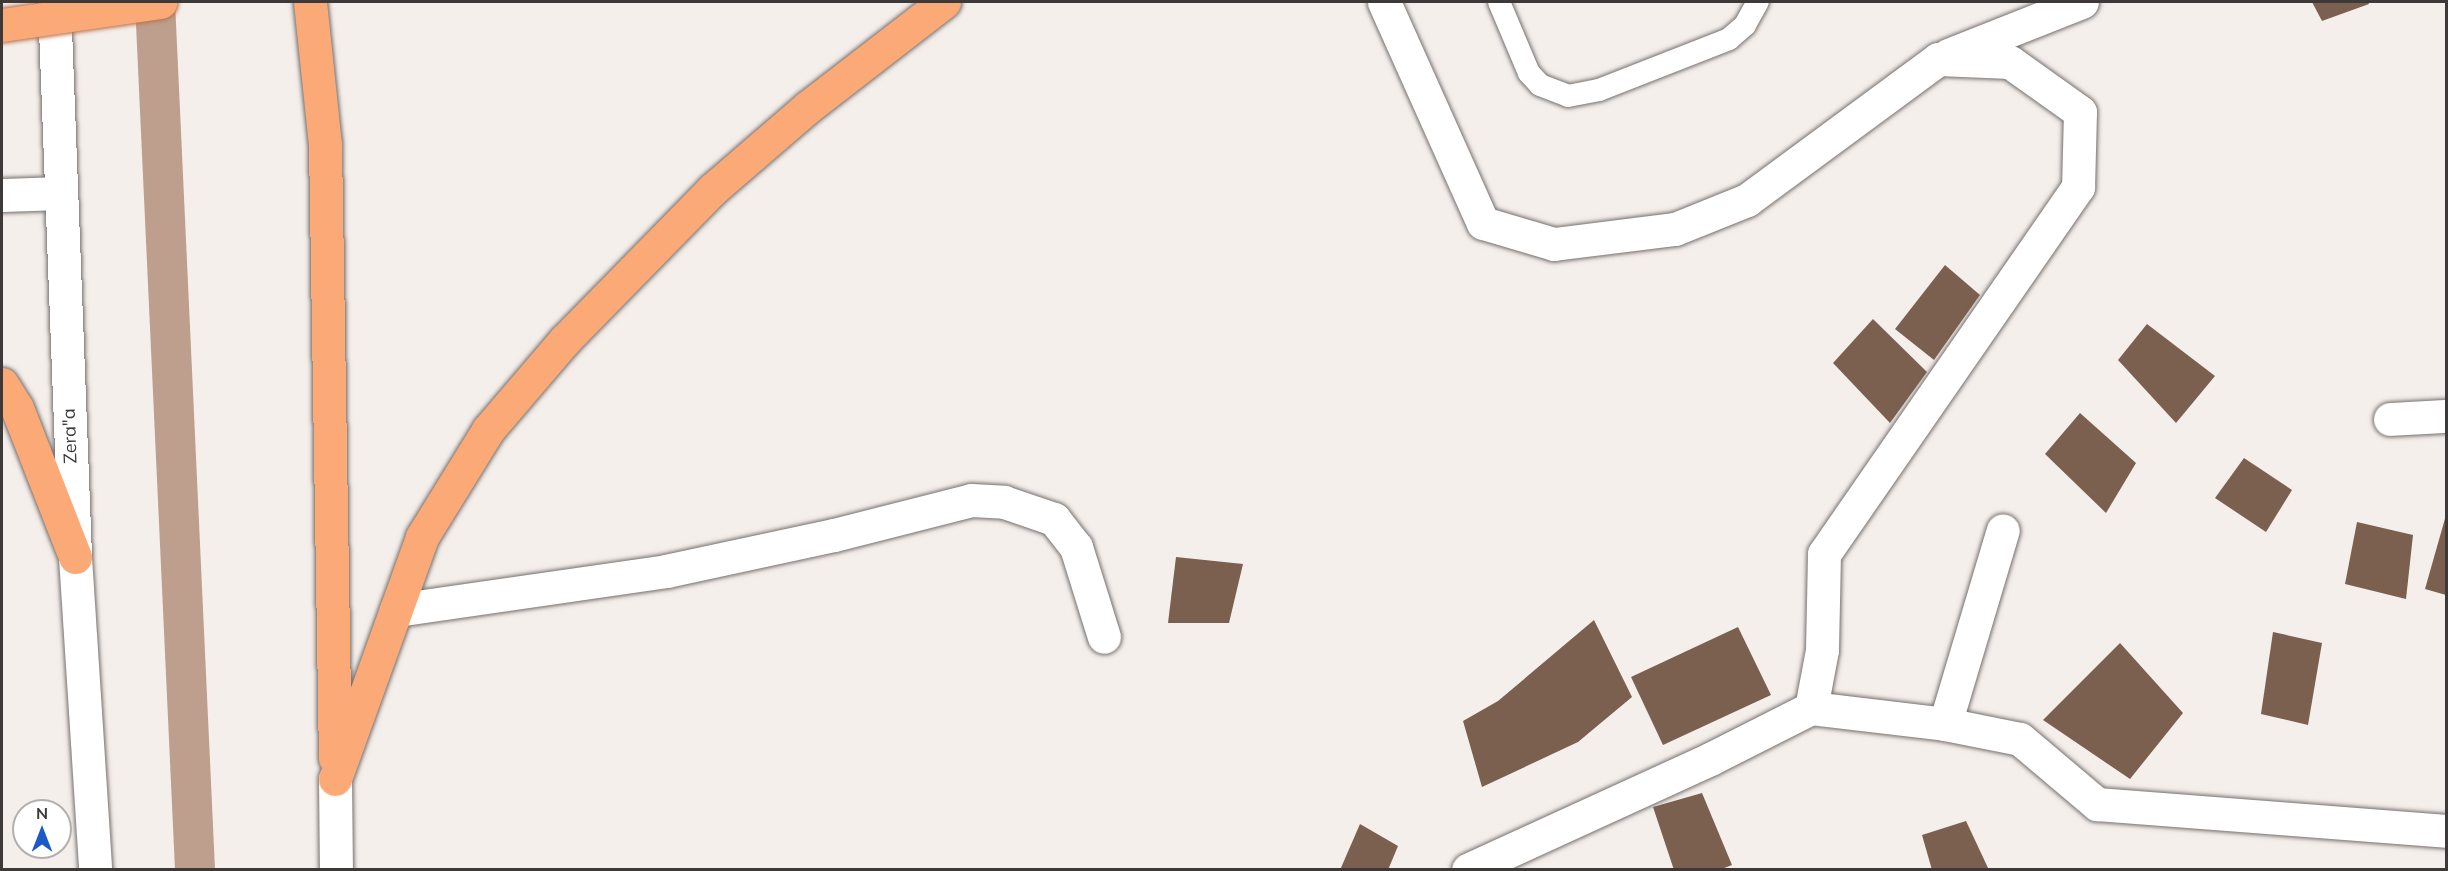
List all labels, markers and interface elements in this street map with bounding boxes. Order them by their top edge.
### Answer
street label: Zera"a [58,408,82,464]
north arrow [12,799,72,859]
text: N [36,803,48,823]

